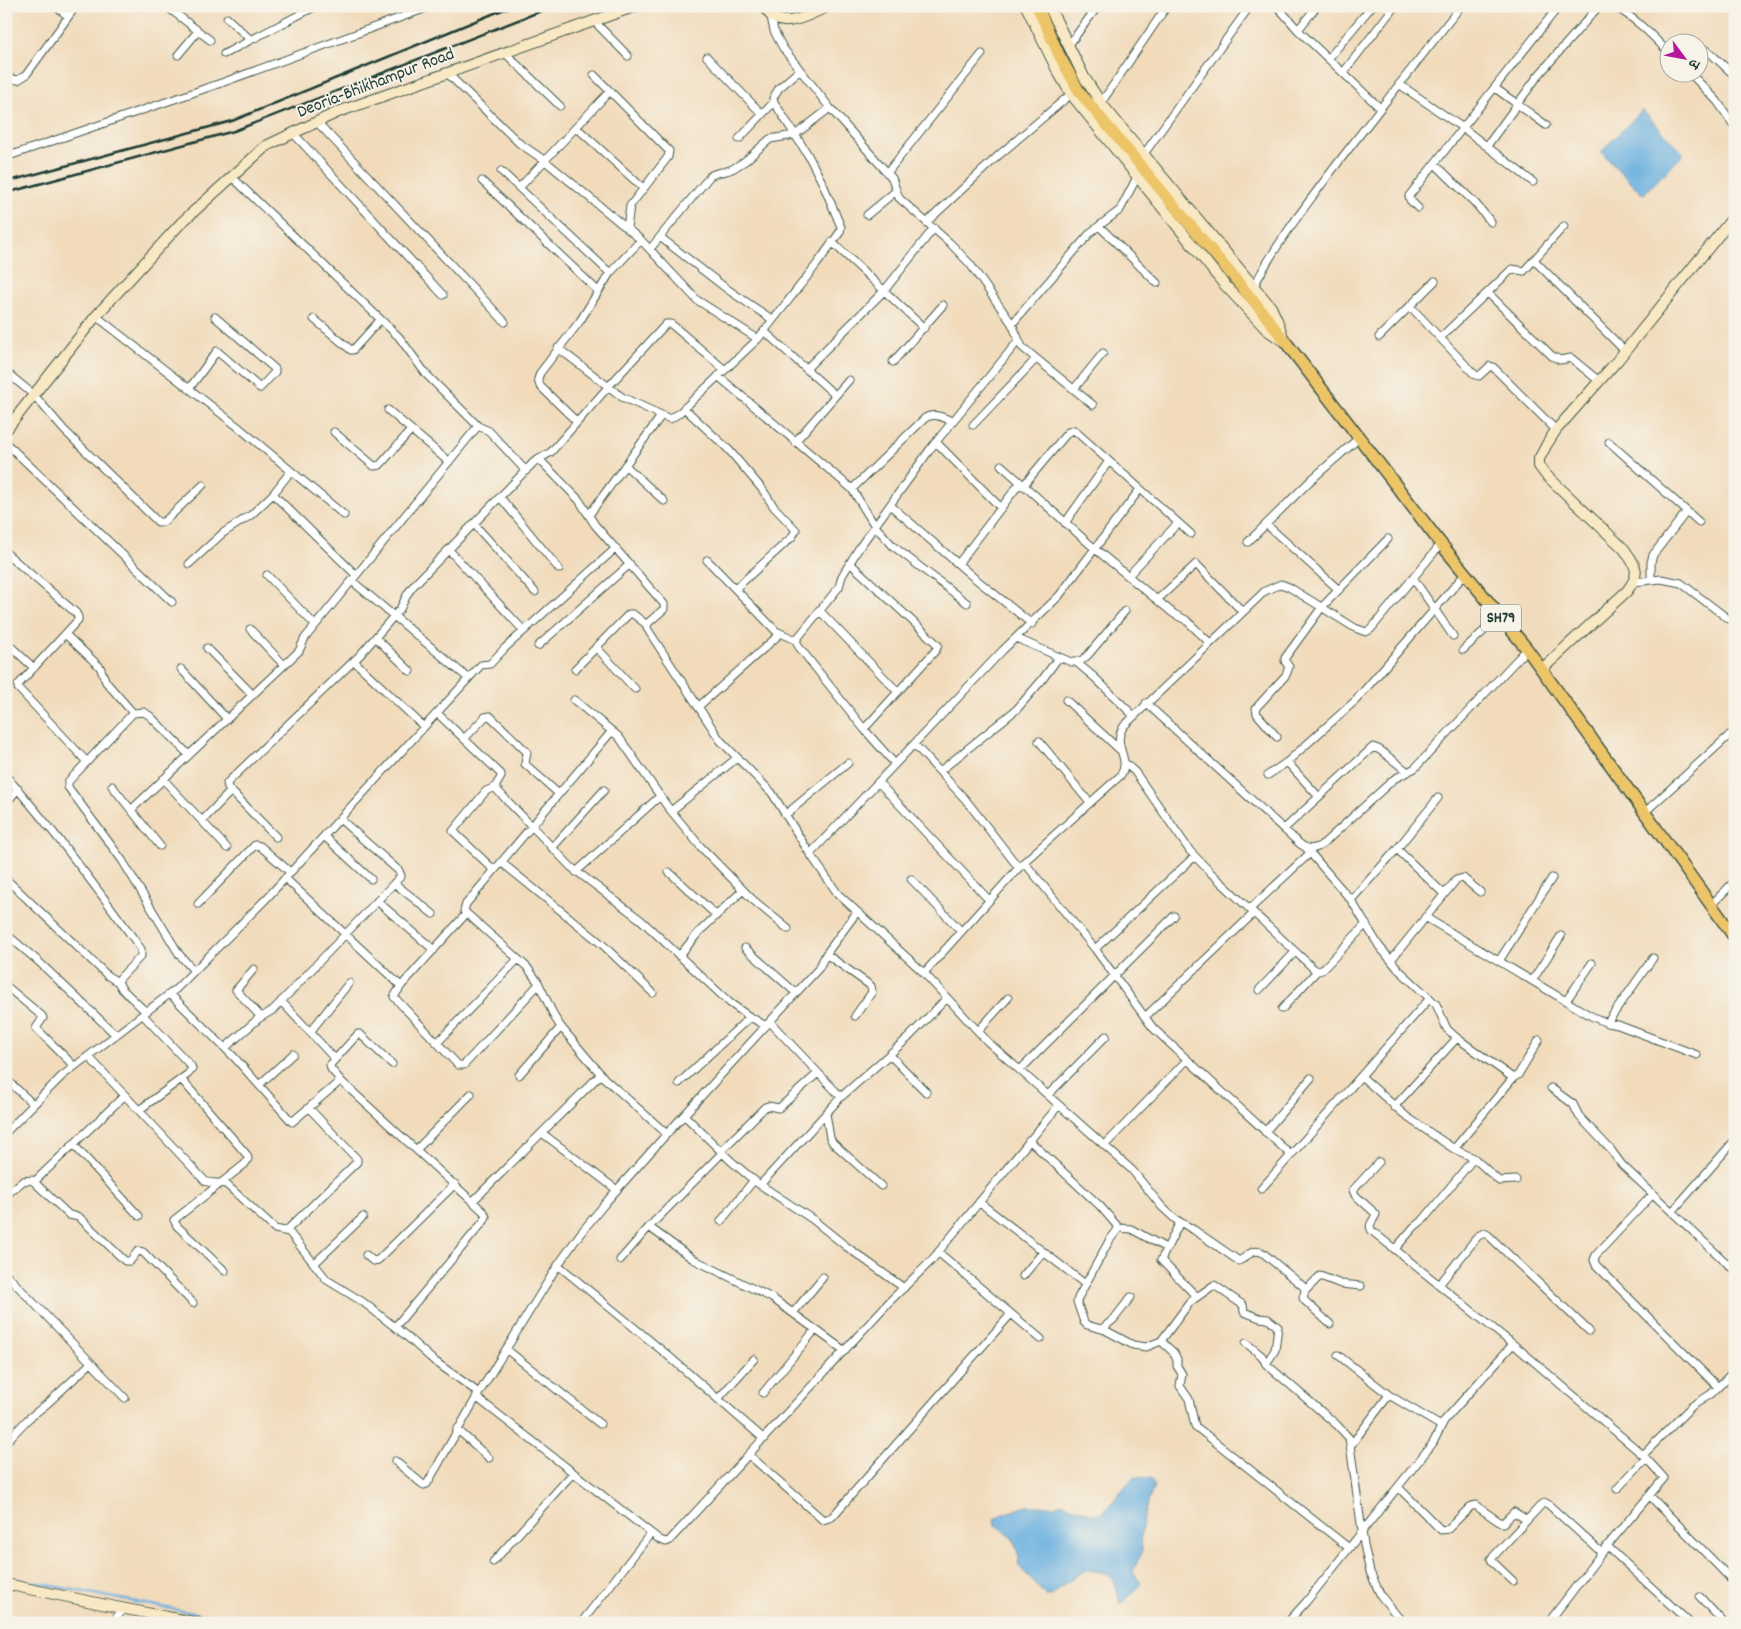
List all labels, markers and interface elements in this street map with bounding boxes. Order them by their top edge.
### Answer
north arrow [1658,32,1708,82]
street label: Deoria-Bhikhampur Road [294,42,458,126]
text: उ [1682,54,1704,73]
road number: SH79 [1481,604,1521,632]

